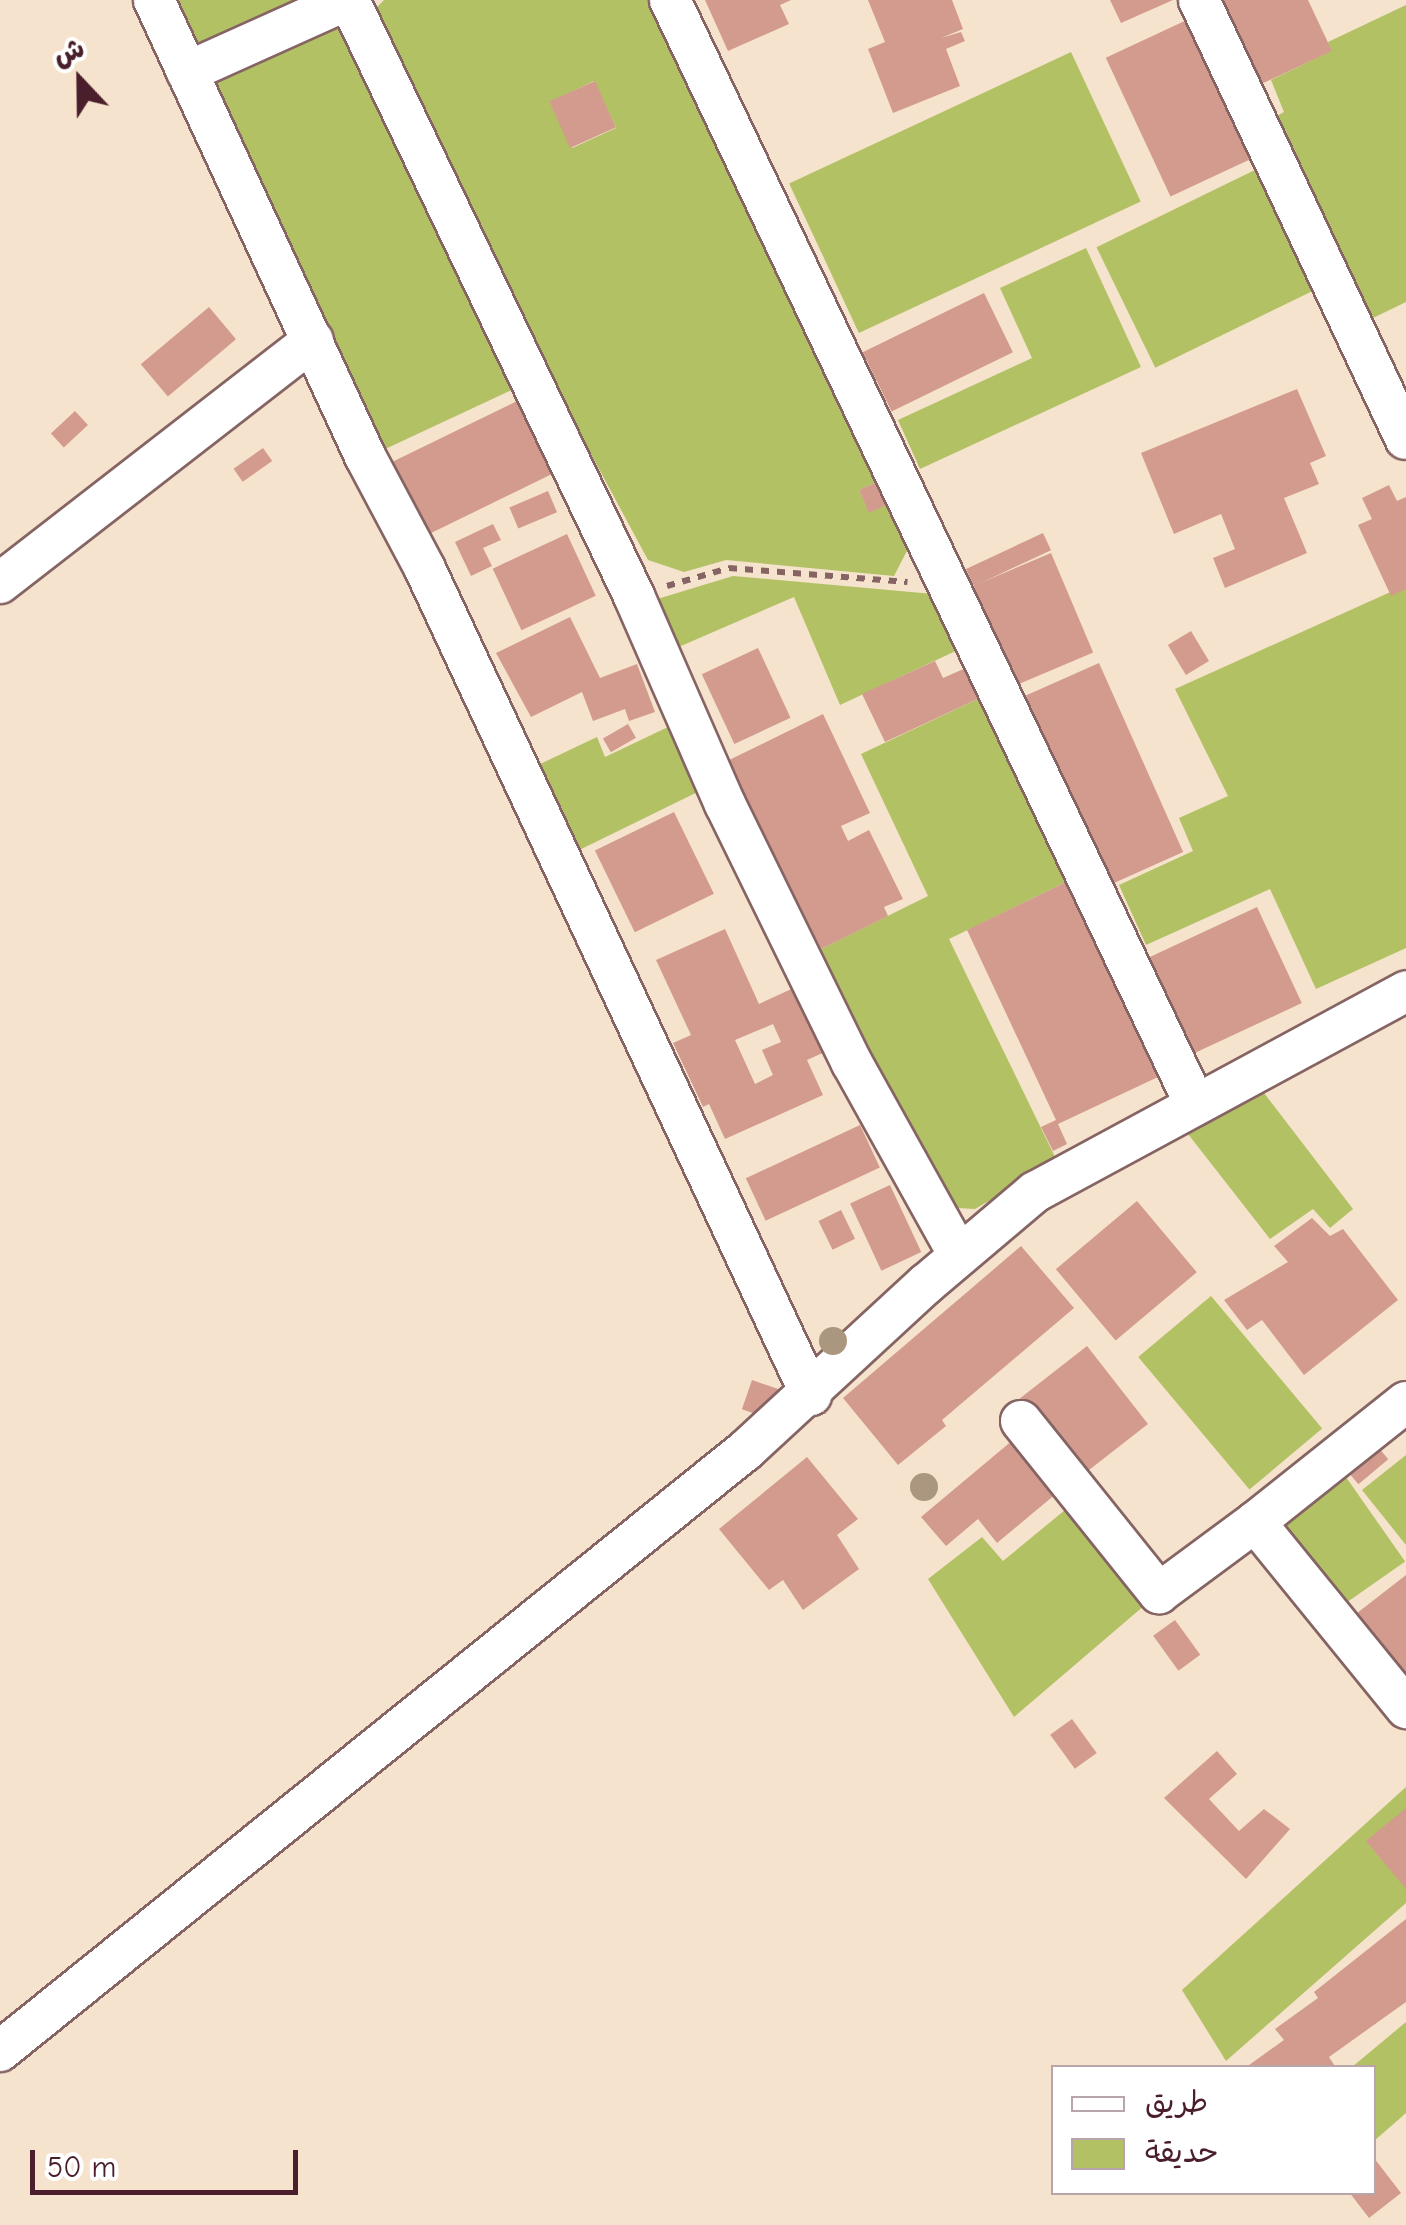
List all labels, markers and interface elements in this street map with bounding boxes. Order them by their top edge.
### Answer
north arrow [30,30,130,130]
text: ش [48,32,89,73]
legend [1051,2065,1376,2195]
text: طريق [1145,2085,1208,2120]
scale bar [35,2130,302,2192]
text: حديقة [1145,2135,1219,2170]
text: 50 m [47,2150,116,2185]

